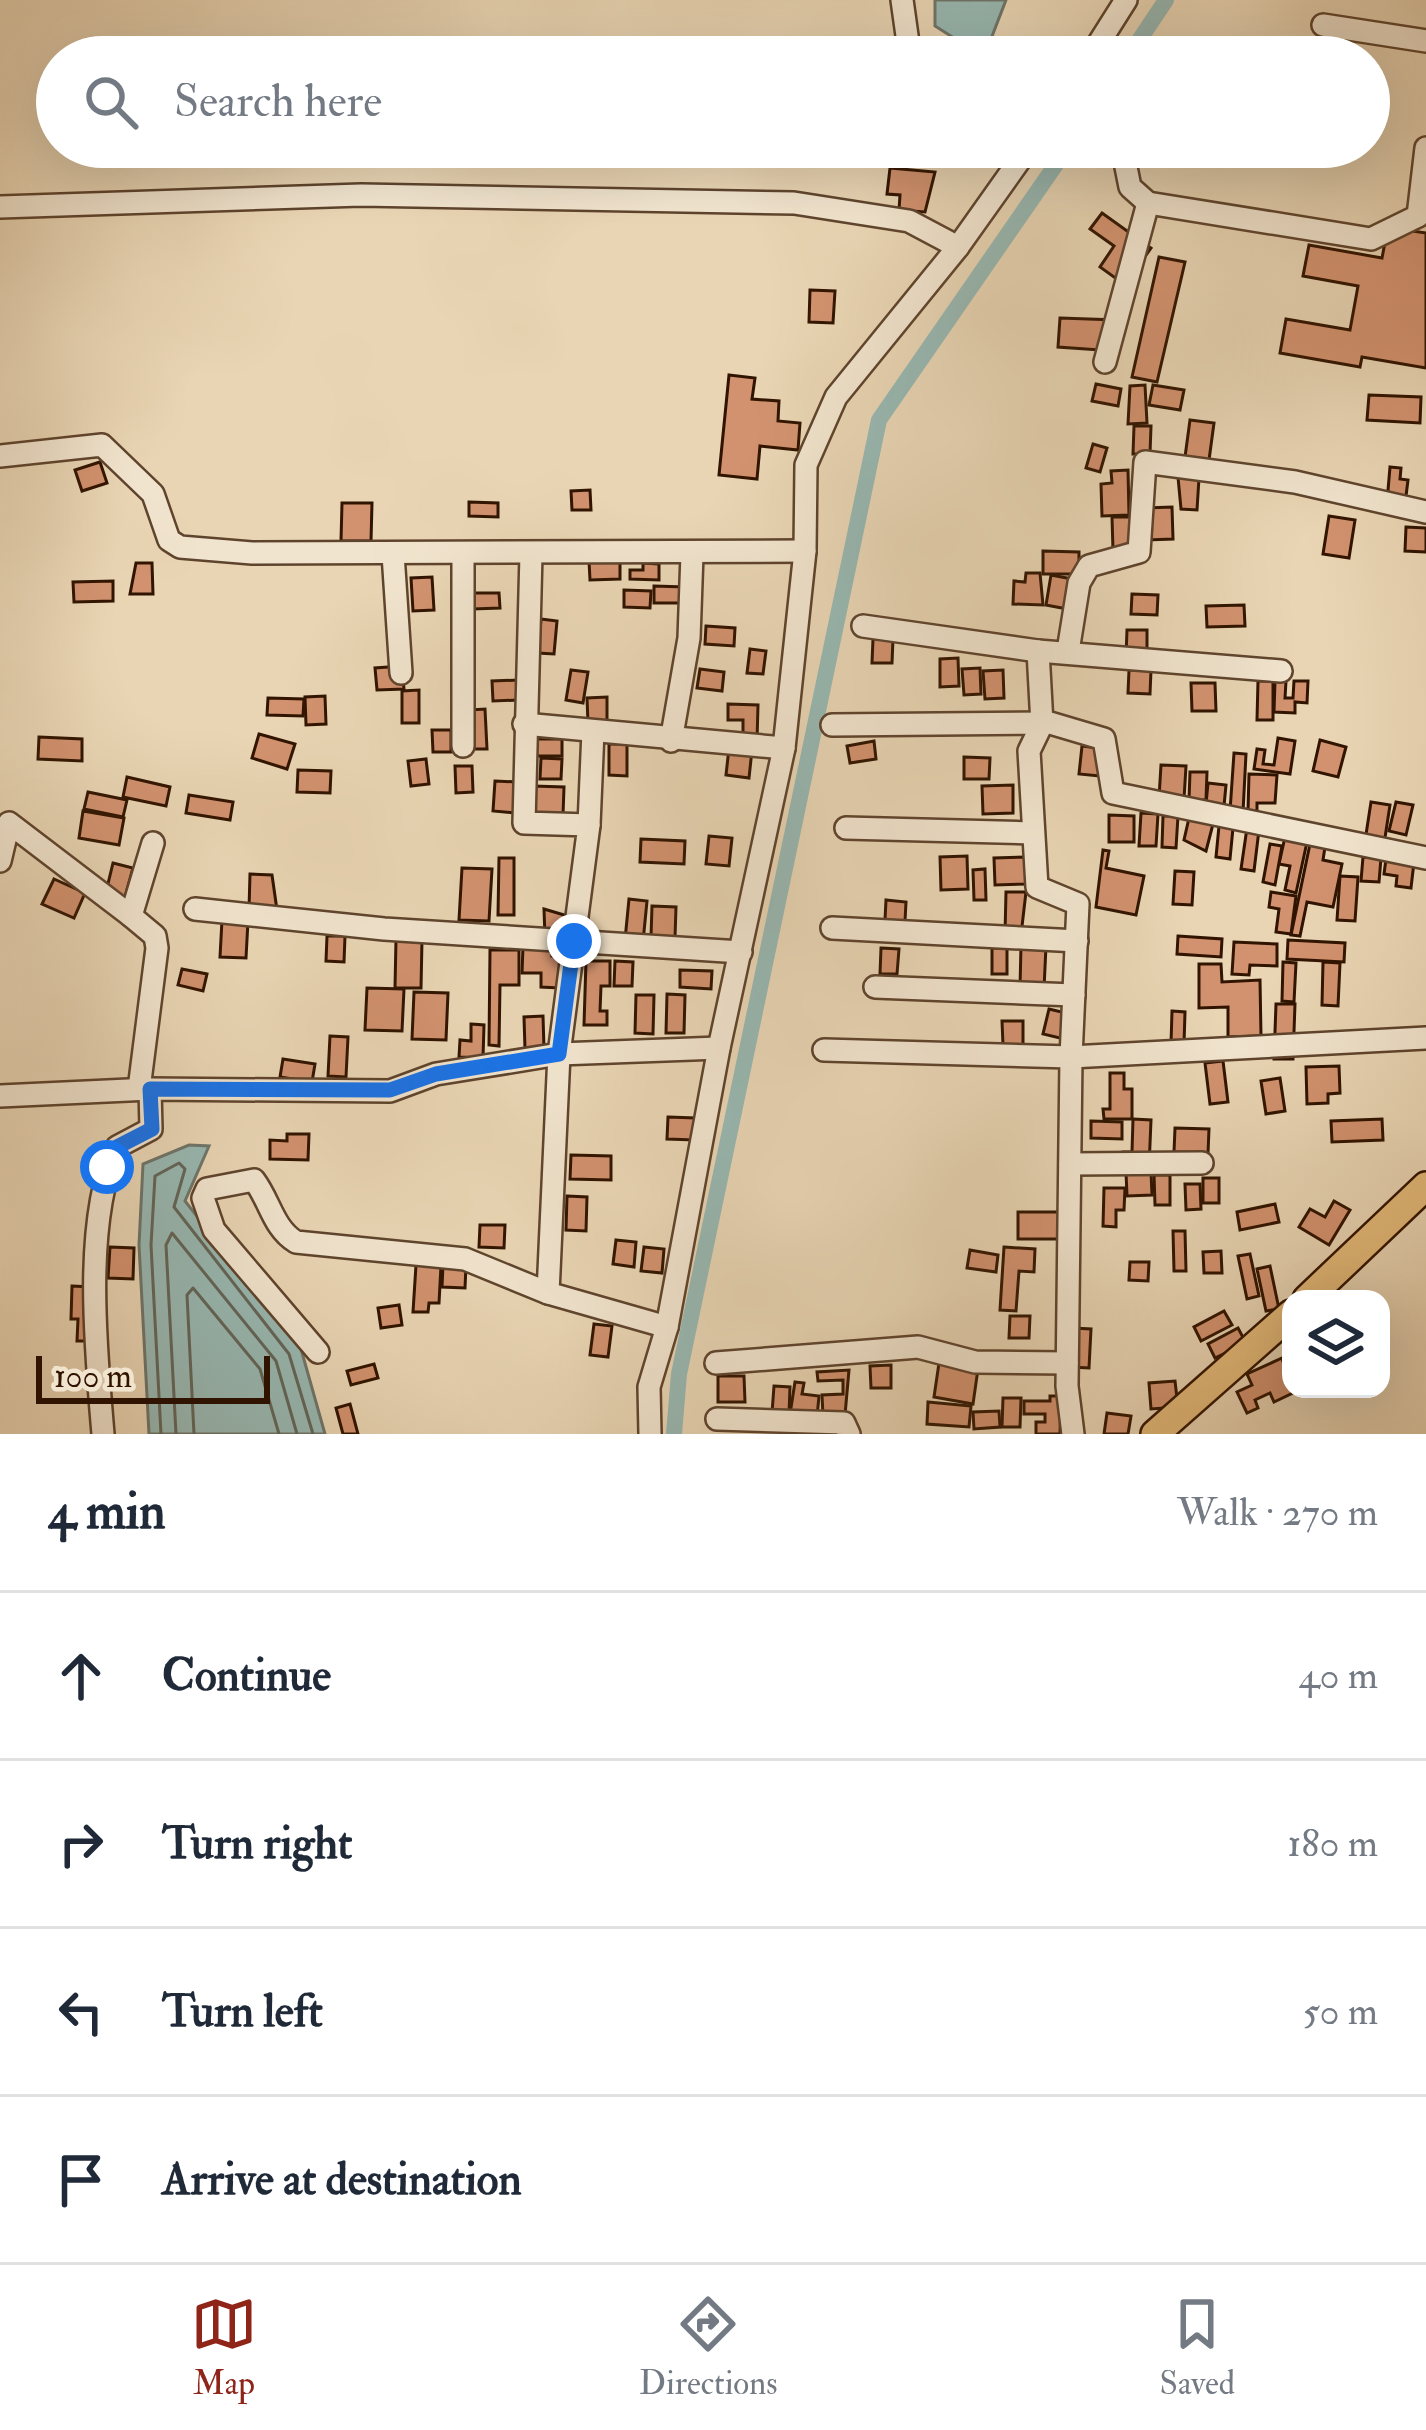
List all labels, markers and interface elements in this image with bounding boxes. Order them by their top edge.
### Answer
search box [36,36,1390,168]
icon: search [78,69,144,135]
text: Search here [174,74,382,130]
route end [547,914,601,968]
route start [80,1140,134,1194]
map controls [1282,1290,1390,1398]
button: layers [1282,1290,1390,1398]
scale bar [36,1350,270,1403]
text: 100 m [54,1356,132,1397]
text: 4 min [48,1480,166,1544]
text: Walk · 270 m [1177,1488,1378,1537]
icon: ahead [48,1643,114,1709]
text: Continue [162,1648,331,1704]
text: 40 m [1299,1651,1378,1700]
icon: right [48,1811,114,1877]
text: Turn right [162,1816,352,1872]
text: 180 m [1287,1819,1378,1868]
icon: left [48,1979,114,2045]
text: Turn left [162,1984,323,2040]
text: 50 m [1303,1987,1378,2036]
icon: arrive [48,2147,114,2213]
text: Arrive at destination [162,2152,522,2208]
tab: Map [191,2291,257,2404]
tab: Directions [639,2291,778,2404]
tab: Saved [1160,2291,1235,2404]

